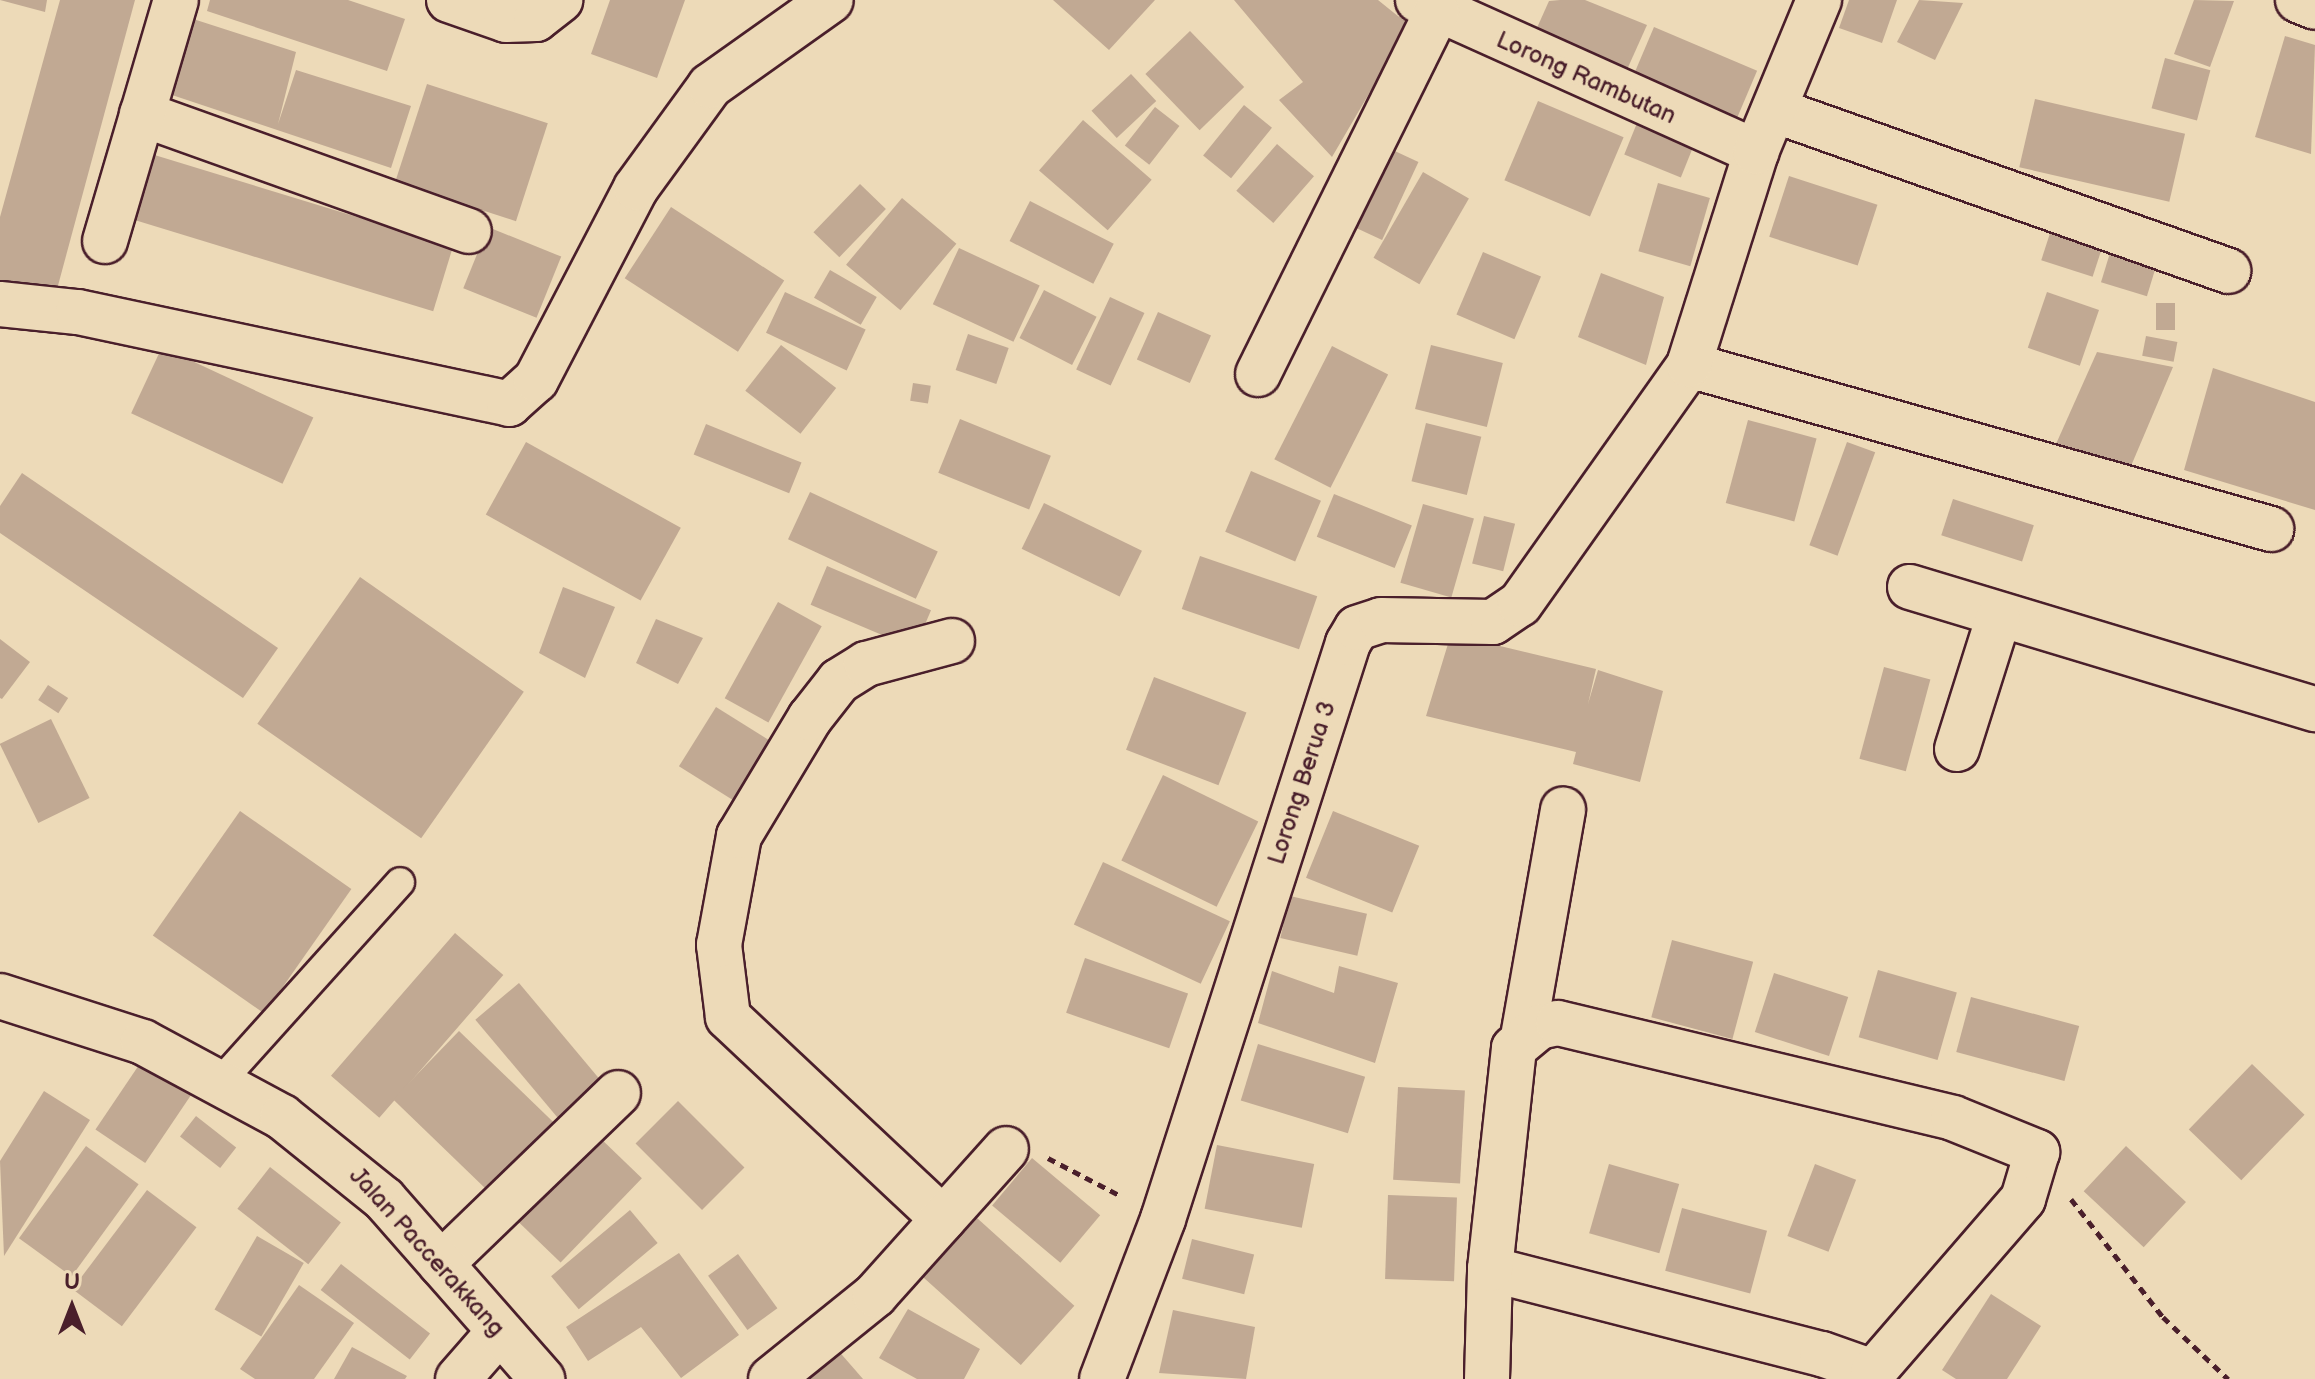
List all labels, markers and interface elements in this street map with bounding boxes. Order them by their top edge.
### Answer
street label: Lorong Rambutan [1492,25,1680,131]
street label: Lorong Berua 3 [1262,698,1342,868]
street label: Jalan Paccerakkang [343,1161,511,1343]
north arrow [32,1267,112,1347]
text: U [64,1269,80,1296]

